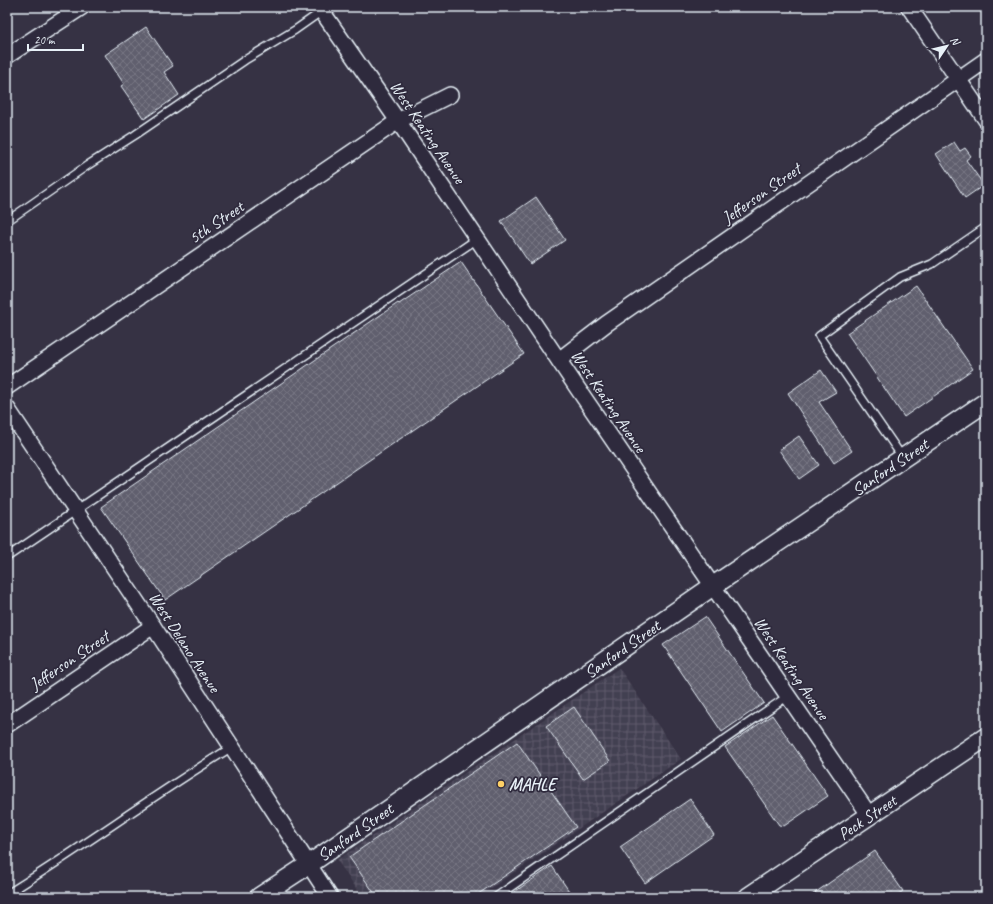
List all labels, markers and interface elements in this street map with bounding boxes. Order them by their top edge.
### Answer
scale bar [28,26,83,52]
north arrow [927,26,967,66]
text: 20 m [34,32,56,48]
text: N [948,33,964,49]
street label: West Keating Avenue [385,77,471,189]
street label: Jefferson Street [717,157,807,229]
street label: 5th Street [185,195,250,248]
street label: West Keating Avenue [566,346,652,458]
street label: Sanford Street [848,433,934,501]
street label: West Delano Avenue [144,588,226,698]
street label: West Keating Avenue [749,613,835,725]
street label: Sanford Street [580,614,666,683]
street label: Jefferson Street [25,625,115,695]
place label: MAHLE [509,774,558,795]
marker: MAHLE [496,779,506,789]
street label: Peck Street [834,789,903,845]
street label: Sanford Street [313,797,399,866]

